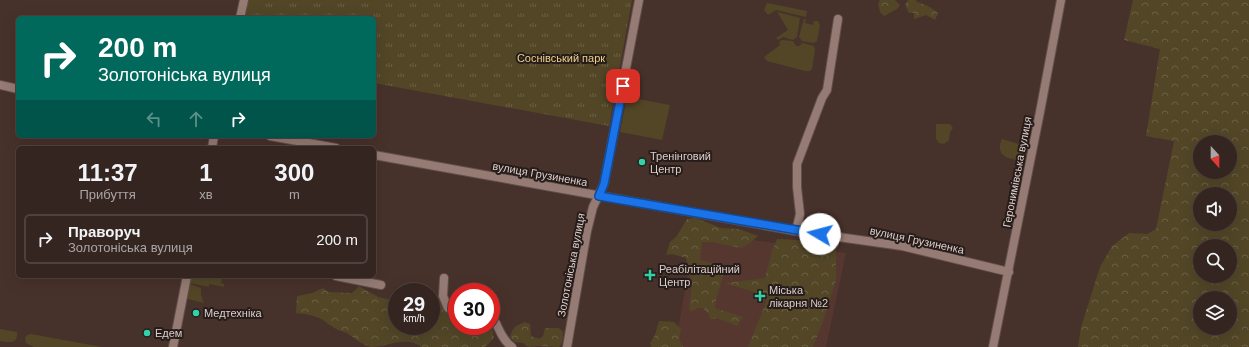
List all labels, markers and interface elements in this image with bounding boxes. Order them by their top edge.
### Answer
icon: right [32,32,84,84]
text: 200 m [98,32,177,63]
park label: Соснівський парк [517,52,605,64]
text: Золотоніська вулиця [98,65,271,85]
pin [606,69,640,103]
icon: arrive [612,75,634,97]
icon: left [143,108,165,130]
icon: ahead [185,108,207,130]
icon: right [227,108,249,130]
street label: Геронимівська вулиця [1000,116,1034,228]
north arrow [1193,135,1237,179]
map controls [1193,135,1237,335]
place label: Тренінговий Центр [650,150,711,175]
marker: Тренінговий Центр [637,157,647,167]
text: 11:37 [78,159,138,186]
text: 1 [199,159,213,186]
text: 300 [274,159,314,186]
street label: вулиця Грузиненка [492,160,589,188]
text: Прибуття [79,187,136,202]
text: хв [199,187,213,202]
text: m [289,187,300,202]
button: sound [1193,187,1237,231]
street label: Золотоніська вулиця [555,212,587,318]
position arrow [799,213,841,255]
text: Праворуч [68,223,141,240]
street label: вулиця Грузиненка [869,224,966,256]
icon: right [34,228,56,250]
text: 200 m [316,231,358,248]
button: search [1193,239,1237,283]
text: Золотоніська вулиця [68,240,193,255]
place label: Реабілітаційний Центр [659,263,740,288]
marker: Реабілітаційний Центр [644,269,656,281]
speed limit sign: 30 [448,283,500,335]
place label: Міська лікарня №2 [769,284,828,309]
marker: Міська лікарня №2 [754,290,766,302]
button: layers [1193,291,1237,335]
text: 29 [403,293,425,315]
place label: Медтехніка [204,307,262,319]
marker: Медтехніка [191,308,201,318]
text: km/h [403,313,425,324]
place label: Едем [155,327,182,339]
marker: Едем [142,328,152,338]

